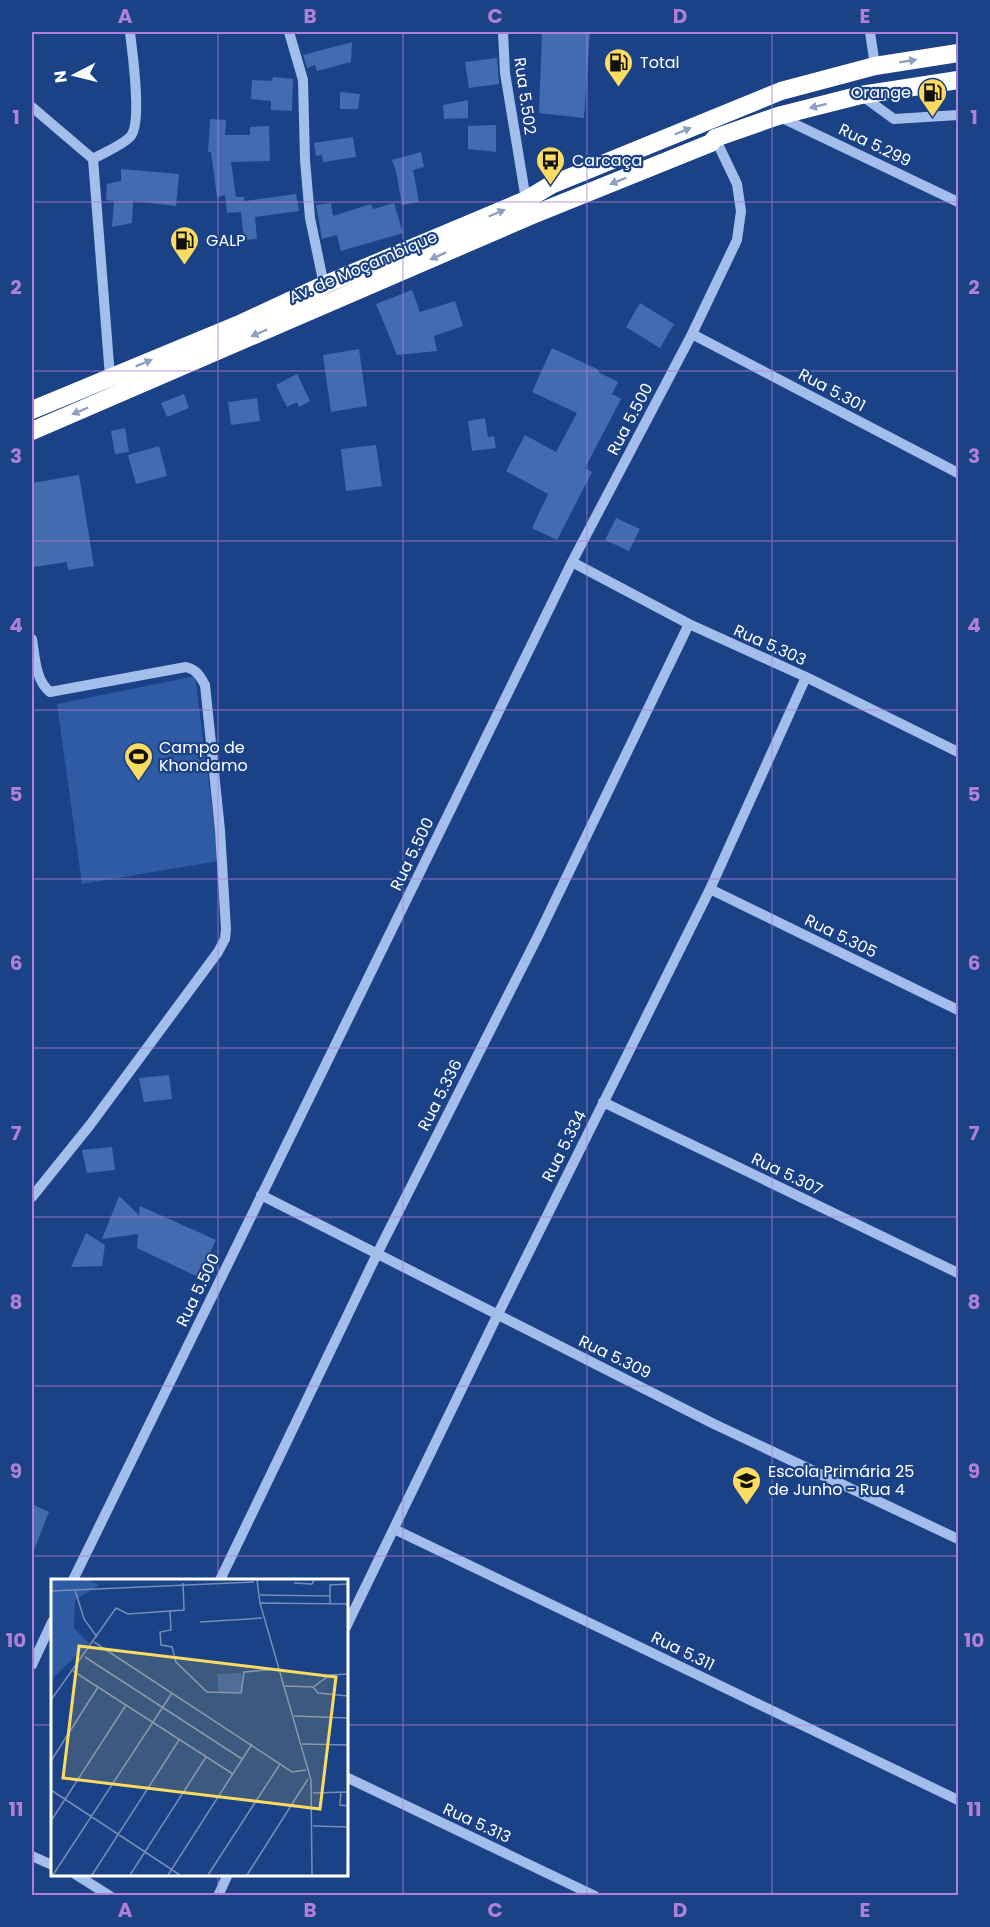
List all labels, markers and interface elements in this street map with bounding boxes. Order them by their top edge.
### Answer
text: A [118,2,133,30]
text: B [303,2,317,30]
text: C [487,2,503,30]
text: D [673,2,687,30]
text: E [860,2,870,30]
north arrow [45,45,105,105]
fuel station icon: Total [603,46,635,88]
place label: Total [640,51,679,74]
street label: Rua 5.502 [508,56,542,136]
one-way arrow [899,56,918,65]
text: N [48,69,73,84]
fuel station icon: Orange [916,76,948,118]
place label: Orange [851,81,911,104]
one-way arrow [809,101,828,111]
text: 1 [12,103,20,131]
text: 1 [970,103,978,131]
street label: Rua 5.299 [835,118,915,172]
one-way arrow [674,126,692,136]
bus stop icon: Carcaça [535,144,567,186]
place label: Carcaça [572,149,642,172]
one-way arrow [609,176,627,186]
one-way arrow [488,207,506,217]
fuel station icon: GALP [169,224,201,266]
street label: Av. de Moçambique [285,225,441,309]
place label: GALP [206,229,245,252]
one-way arrow [429,251,447,261]
text: 2 [10,273,22,301]
text: 2 [968,273,980,301]
one-way arrow [251,329,268,338]
one-way arrow [135,358,153,367]
street label: Rua 5.301 [794,363,870,417]
street label: Rua 5.500 [601,379,659,459]
one-way arrow [71,406,89,416]
text: 3 [10,442,22,470]
text: 3 [968,442,980,470]
text: 4 [9,611,23,639]
text: 4 [967,611,981,639]
street label: Rua 5.303 [730,619,810,671]
place label: Campo de Khondamo [159,736,248,777]
sports icon: Campo de Khondamo [122,740,154,782]
text: 5 [10,780,23,808]
text: 5 [968,780,981,808]
street label: Rua 5.500 [384,814,440,894]
street label: Rua 5.305 [801,909,881,963]
text: 6 [10,949,22,977]
text: 6 [968,949,980,977]
street label: Rua 5.336 [412,1055,468,1135]
street label: Rua 5.334 [536,1106,592,1186]
text: 7 [11,1119,22,1147]
text: 7 [969,1119,980,1147]
street label: Rua 5.307 [747,1147,827,1201]
street label: Rua 5.500 [170,1250,226,1330]
text: 8 [10,1288,22,1316]
text: 8 [968,1288,980,1316]
street label: Rua 5.309 [575,1330,655,1384]
text: 9 [10,1457,22,1485]
text: 9 [968,1457,980,1485]
place label: Escola Primária 25 de Junho - Rua 4 [768,1460,914,1501]
school or university icon: Escola Primária 25 de Junho - Rua 4 [731,1464,763,1506]
inset map [51,1579,348,1876]
text: 10 [6,1626,26,1654]
street label: Rua 5.311 [647,1626,719,1676]
text: 10 [964,1626,984,1654]
text: 11 [8,1795,24,1823]
text: 11 [966,1795,982,1823]
street label: Rua 5.313 [439,1797,515,1849]
text: A [118,1896,133,1924]
text: B [303,1896,317,1924]
text: C [487,1896,503,1924]
text: D [673,1896,687,1924]
text: E [860,1896,870,1924]

